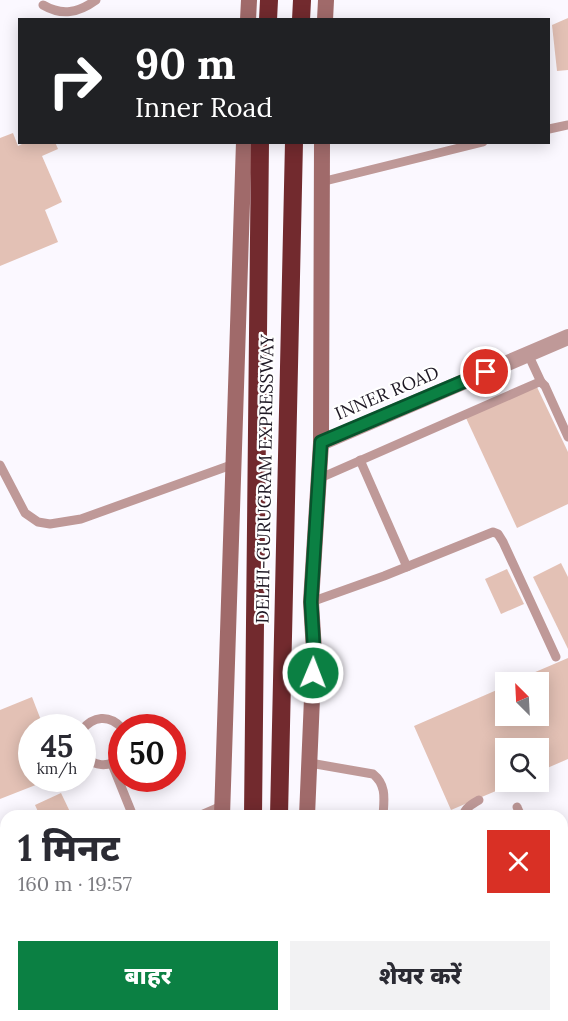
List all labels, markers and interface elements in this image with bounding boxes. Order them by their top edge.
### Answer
text: 90 m [135,37,236,91]
icon: right [36,42,114,120]
text: Inner Road [135,90,273,124]
street label: DELHI-GURUGRAM EXPRESSWAY [250,334,279,624]
pin [460,346,511,397]
icon: arrive [469,355,502,388]
street label: INNER ROAD [331,360,442,425]
position arrow [281,641,345,705]
north arrow [495,672,549,726]
map controls [495,672,549,792]
speed limit sign: 50 [108,714,186,792]
text: 45 [41,727,73,765]
button: search [495,738,549,792]
text: km/h [37,759,77,778]
text: 1 मिनट [18,825,120,871]
button: close [487,830,550,893]
text: 160 m · 19:57 [18,871,132,896]
button: बाहर [18,941,278,1010]
button: शेयर करें [290,941,550,1010]

